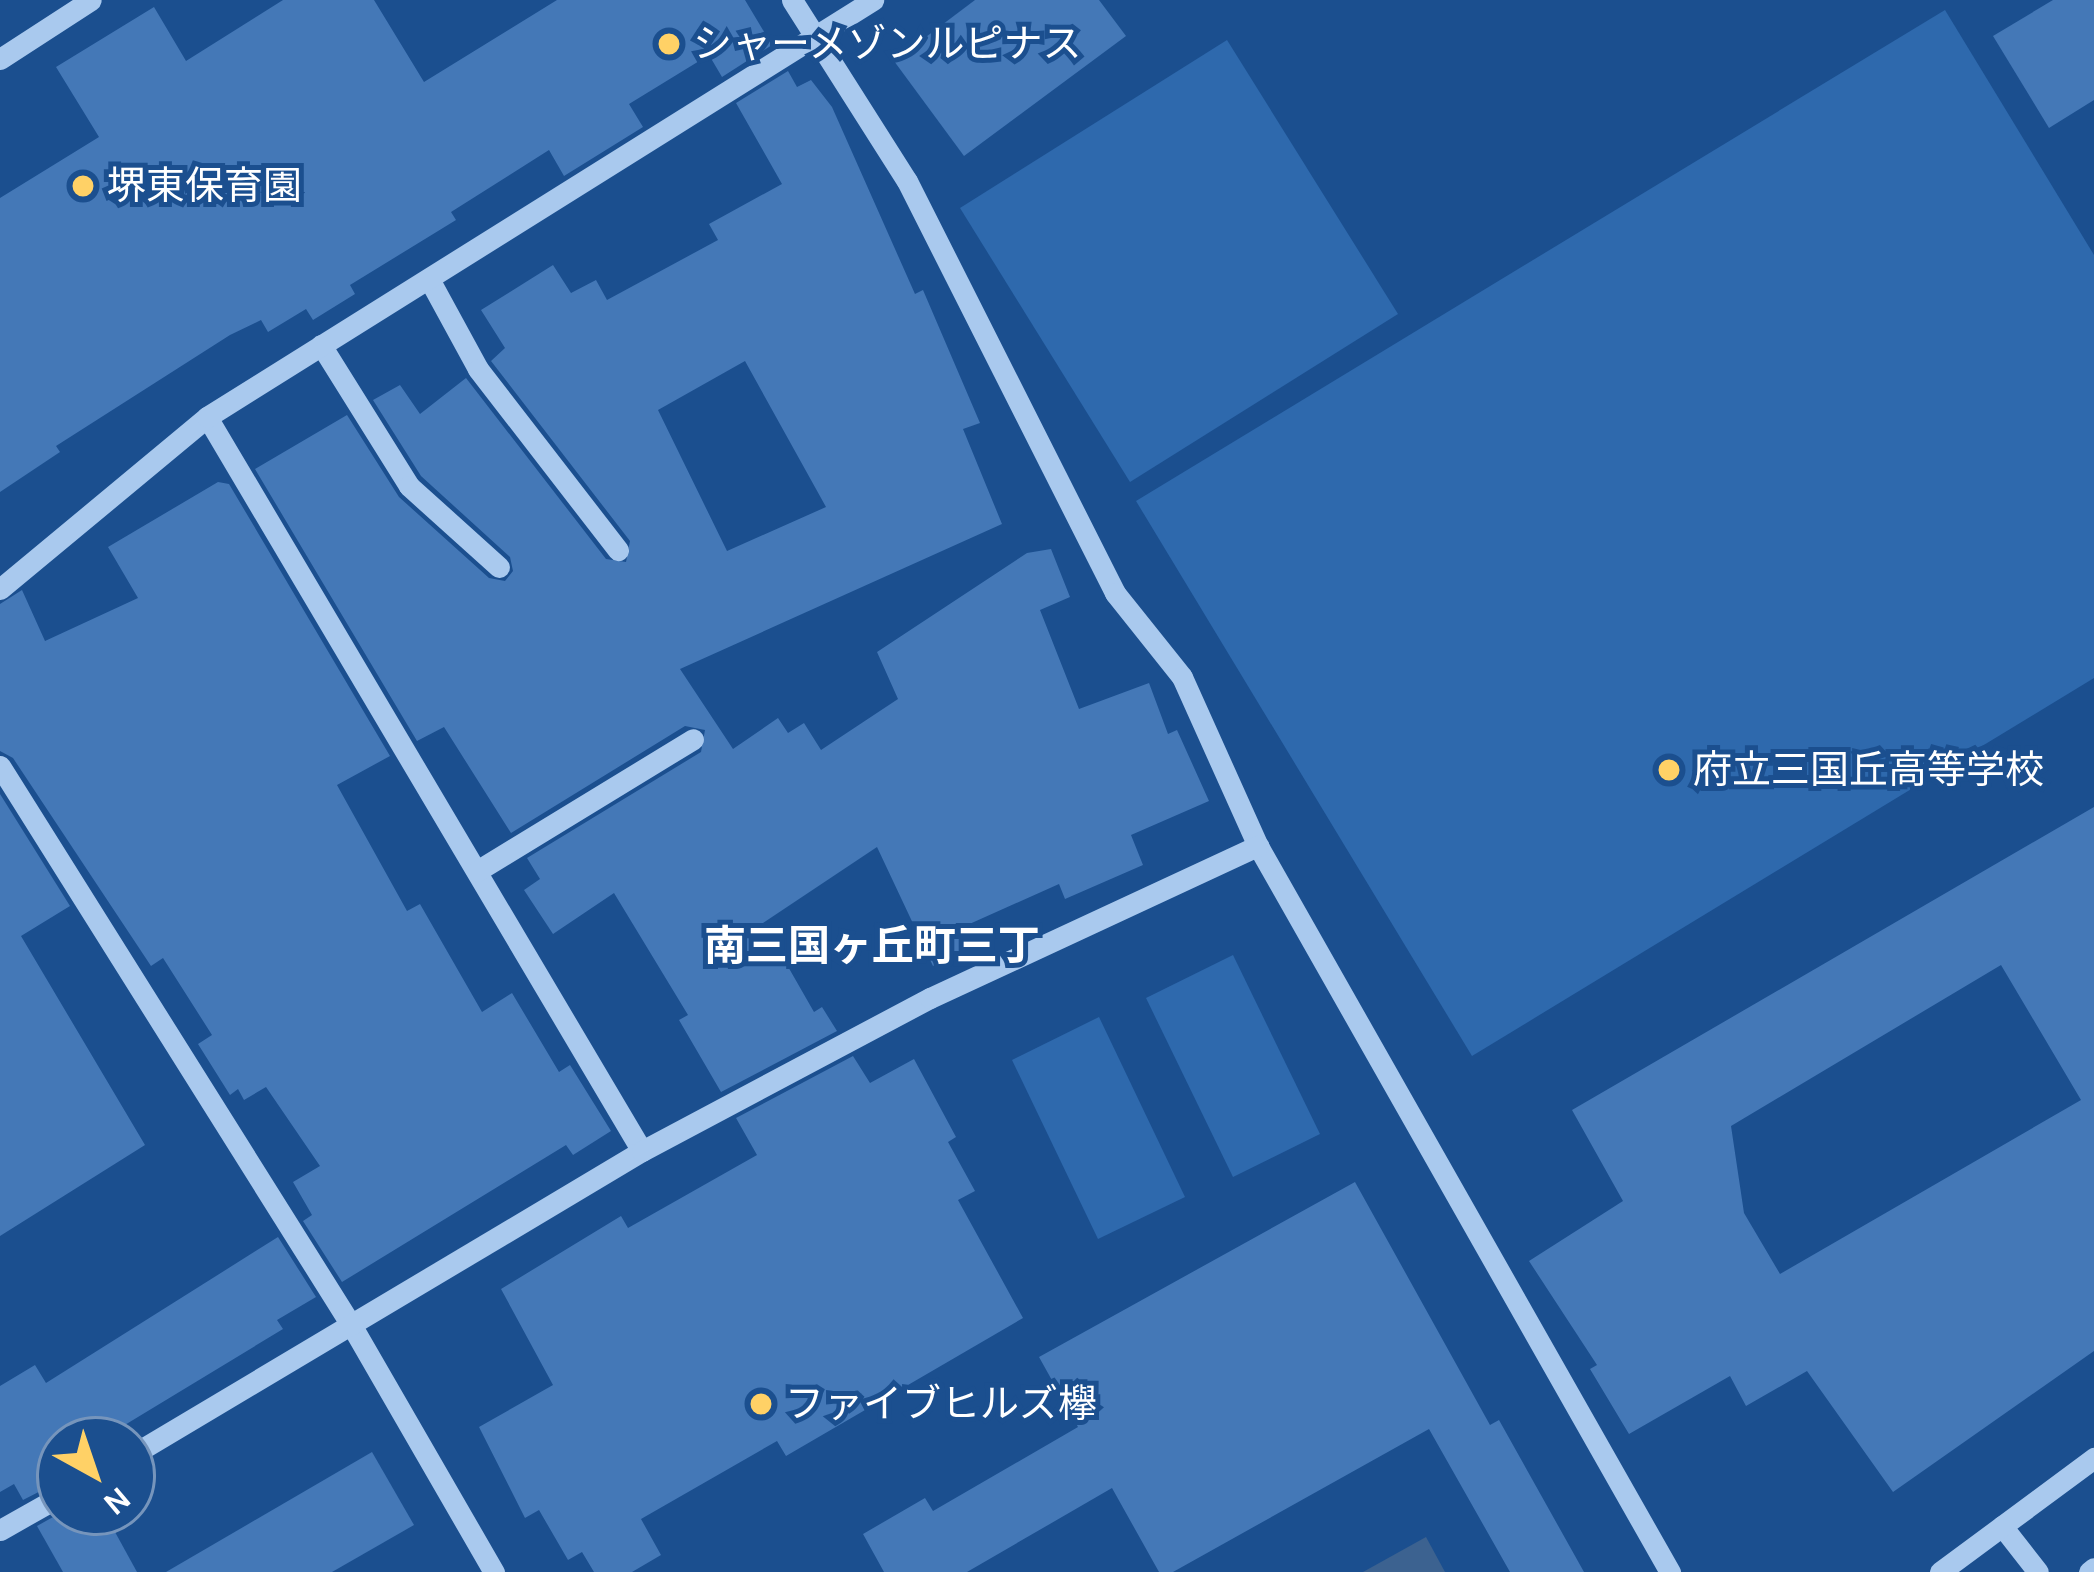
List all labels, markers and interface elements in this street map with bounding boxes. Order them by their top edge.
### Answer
place label: シャーメゾンルピナス [693,21,1083,67]
marker: シャーメゾンルピナス [656,31,682,57]
place label: 堺東保育園 [107,163,302,209]
marker: 堺東保育園 [70,173,96,199]
place label: 府立三国丘高等学校 [1693,747,2044,793]
marker: 府立三国丘高等学校 [1656,757,1682,783]
district label: 南三国ヶ丘町三丁 [704,921,1040,971]
place label: ファイブヒルズ欅 [785,1381,1097,1427]
marker: ファイブヒルズ欅 [748,1391,774,1417]
north arrow [36,1416,156,1536]
text: N [96,1479,138,1523]

